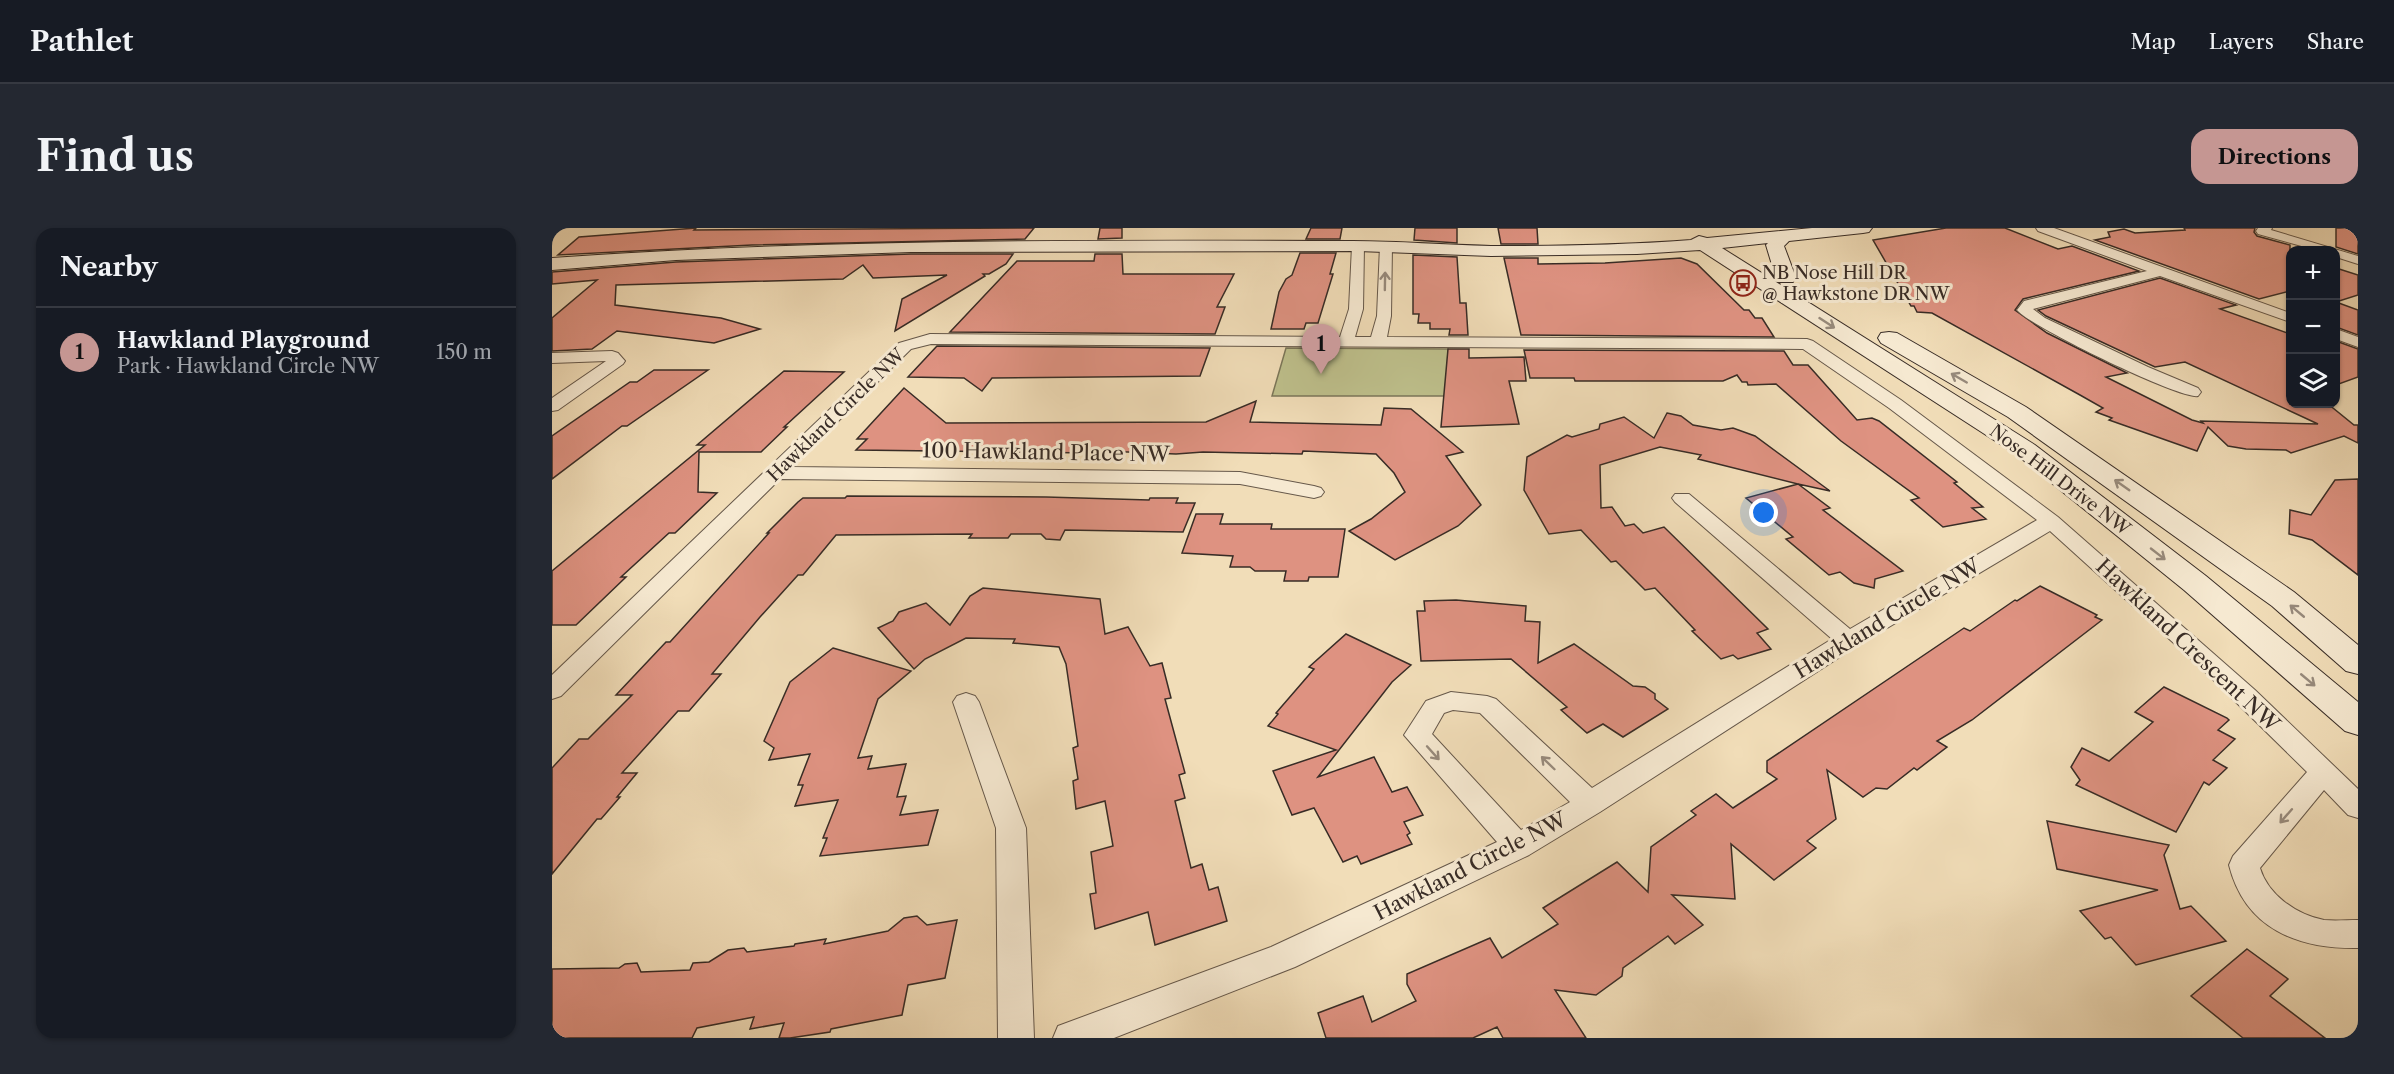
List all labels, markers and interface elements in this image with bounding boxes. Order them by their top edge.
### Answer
text: Pathlet [30,24,133,58]
text: Map [2131,29,2176,54]
text: Layers [2209,29,2274,54]
text: Share [2307,29,2364,54]
button: Directions [2191,129,2358,184]
text: Find us [36,130,194,182]
map controls [2286,246,2340,408]
button: + [2286,246,2340,300]
text: Nearby [60,251,158,283]
place label: NB Nose Hill DR @ Hawkstone DR NW [1762,262,1951,305]
bus stop icon: NB Nose Hill DR @ Hawkstone DR NW [1728,268,1758,298]
one-way arrow [1379,272,1391,292]
button: − [2286,300,2340,354]
one-way arrow [1818,317,1835,329]
pin: 1 [1302,324,1340,374]
text: Hawkland Playground [117,327,370,354]
text: 1 [75,340,84,364]
text: 150 m [436,340,492,364]
street label: Hawkland Circle NW [763,343,910,486]
text: Park · Hawkland Circle NW [117,354,379,378]
button: layers [2286,354,2340,408]
one-way arrow [1951,372,1968,384]
street label: Nose Hill Drive NW [1985,420,2136,541]
street label: 100 Hawkland Place NW [922,437,1171,467]
one-way arrow [2114,479,2130,491]
your location [1749,498,1778,527]
one-way arrow [2150,548,2166,561]
street label: Hawkland Circle NW [1789,552,1985,683]
street label: Hawkland Crescent NW [2091,553,2286,737]
one-way arrow [2290,604,2305,618]
one-way arrow [2300,673,2316,686]
one-way arrow [1426,745,1440,760]
one-way arrow [1540,756,1555,770]
street label: Hawkland Circle NW [1370,806,1571,925]
one-way arrow [2279,808,2293,823]

